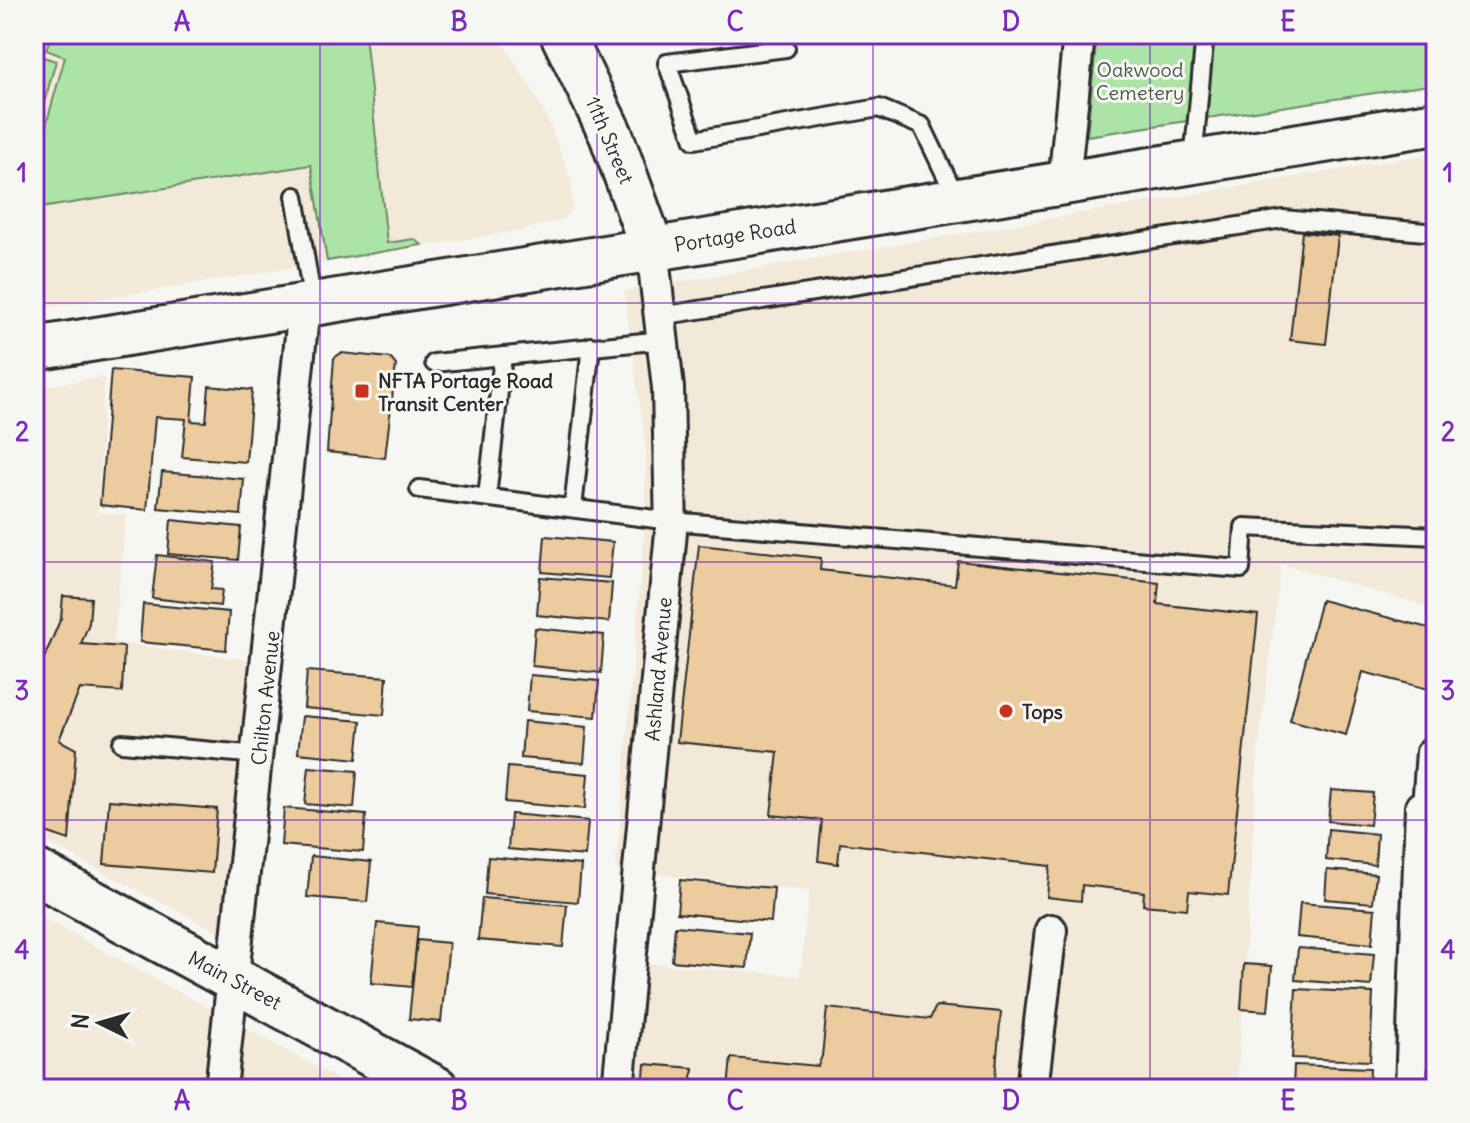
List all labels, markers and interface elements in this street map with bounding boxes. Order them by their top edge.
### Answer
text: A [174,5,191,38]
text: B [450,5,468,38]
text: C [726,5,744,38]
text: D [1002,5,1020,38]
text: E [1280,5,1296,38]
park label: Oakwood Cemetery [1096,57,1184,105]
street label: 11th Street [580,93,640,188]
text: 1 [17,156,27,189]
text: 1 [1443,156,1453,189]
street label: Portage Road [672,213,798,257]
place label: NFTA Portage Road Transit Center [378,368,553,416]
marker: NFTA Portage Road Transit Center [353,382,371,400]
text: 2 [15,415,29,448]
text: 2 [1441,415,1455,448]
street label: Ashland Avenue [639,596,677,742]
street label: Chilton Avenue [246,630,284,766]
text: 3 [15,674,29,707]
text: 3 [1441,674,1455,707]
place label: Tops [1022,699,1063,724]
marker: Tops [997,702,1015,720]
text: 4 [14,933,30,966]
text: 4 [1440,933,1456,966]
street label: Main Street [184,945,286,1015]
north arrow [60,983,140,1063]
text: N [65,1012,95,1030]
text: A [174,1084,191,1117]
text: B [450,1084,468,1117]
text: C [726,1084,744,1117]
text: D [1002,1084,1020,1117]
text: E [1280,1084,1296,1117]

